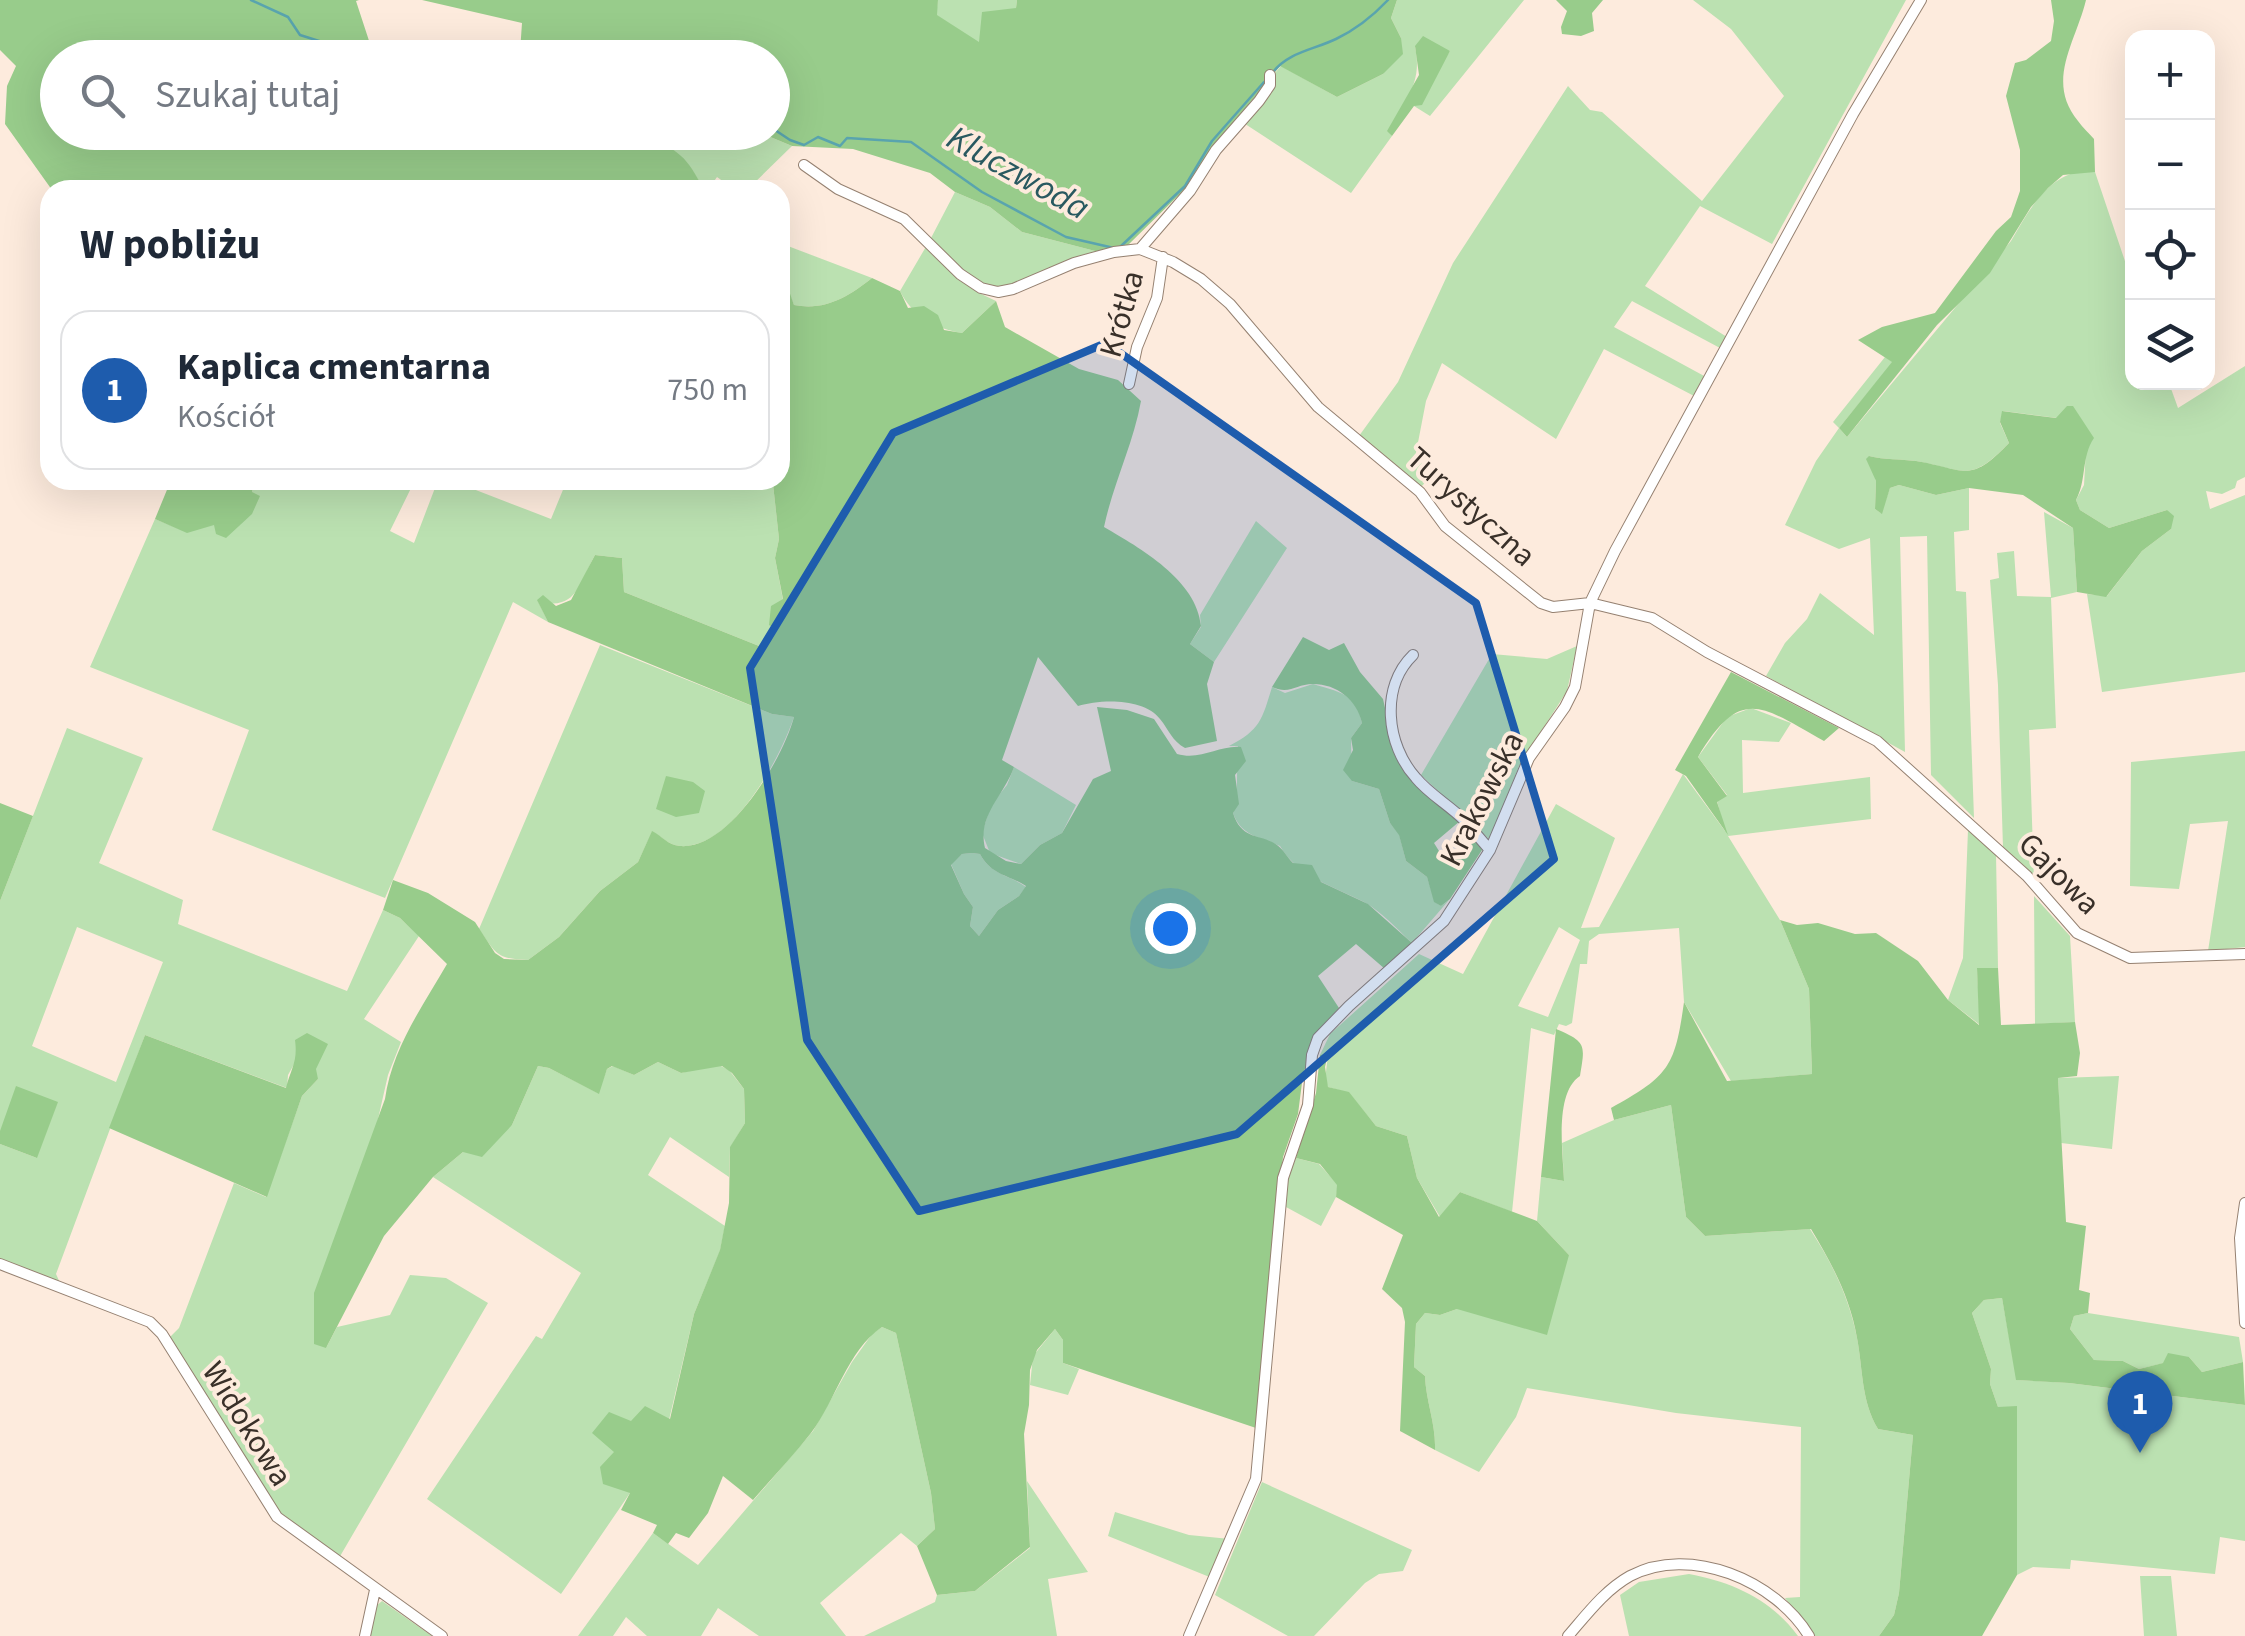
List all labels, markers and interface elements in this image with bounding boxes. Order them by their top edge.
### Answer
map controls [2125,30,2215,390]
button: + [2125,30,2215,120]
search box [40,40,790,150]
icon: search [75,68,130,123]
text: Szukaj tutaj [155,68,340,122]
water label: Kluczwoda [938,113,1098,233]
button: − [2125,120,2215,210]
button: locate [2125,210,2215,300]
text: W pobliżu [80,215,260,275]
street label: Krótka [1088,265,1156,363]
button: layers [2125,300,2215,390]
text: Kaplica cmentarna [177,340,491,394]
text: 1 [106,367,123,413]
text: 750 m [667,367,748,413]
text: Kościół [177,394,275,440]
street label: Turystyczna [1396,436,1546,578]
street label: Krakowska [1428,724,1536,874]
street label: Gajowa [2007,822,2111,926]
your location [1145,903,1196,954]
street label: Widokowa [191,1353,303,1495]
pin: 1 [2108,1370,2172,1453]

